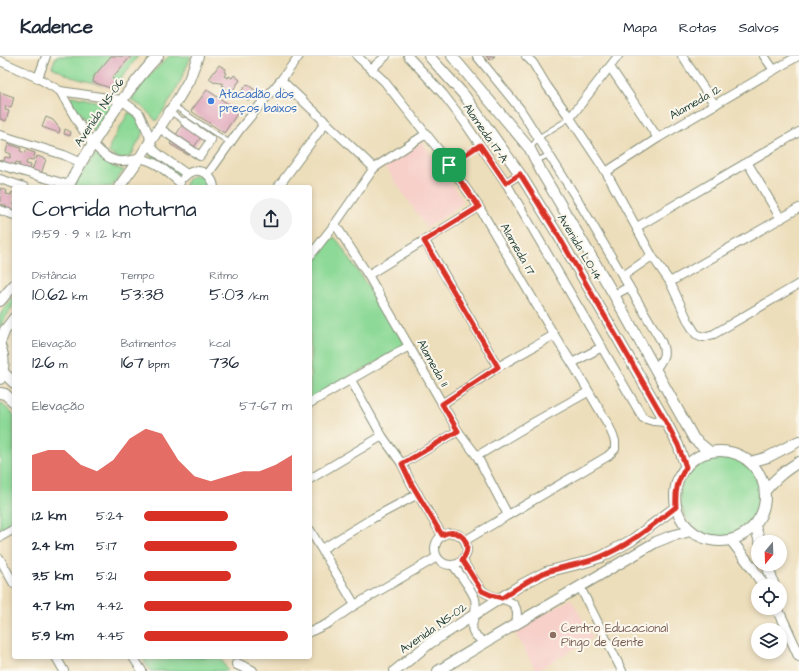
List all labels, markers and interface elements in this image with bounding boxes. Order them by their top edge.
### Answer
text: Kadence [20,14,93,41]
text: Mapa [623,18,657,38]
text: Rotas [679,18,717,38]
text: Salvos [739,18,779,38]
street label: Avenida NS-06 [70,74,129,150]
street label: Alameda 12 [666,81,724,124]
place label: Atacadão dos preços baixos [219,86,297,117]
marker: Atacadão dos preços baixos [206,96,216,106]
street label: Alameda 17-A [459,100,512,167]
pin [432,148,466,182]
icon: arrive [438,154,460,176]
text: Corrida noturna [32,194,197,225]
button: share [250,198,292,240]
street label: Avenida LO-14 [553,211,606,284]
street label: Alameda 17 [496,220,540,279]
text: 19:59 · 9 × 1.2 km [32,225,130,243]
text: Distância [32,268,76,283]
text: Tempo [121,268,154,283]
text: Ritmo [209,268,238,283]
text: 10.62 [32,283,68,307]
text: 53:38 [121,283,164,307]
text: 5:03 [209,283,244,307]
text: km [68,289,87,304]
text: /km [244,289,268,304]
text: Elevação [32,336,76,351]
text: Batimentos [121,336,176,351]
text: kcal [209,336,230,351]
street label: Alameda 11 [413,337,453,390]
text: 126 [32,351,55,375]
text: 167 [121,351,144,375]
text: 736 [209,351,239,375]
text: m [55,357,68,372]
text: bpm [144,357,169,372]
text: Elevação [32,397,84,415]
text: 57–67 m [239,397,292,415]
text: 1.2 km [32,507,66,525]
text: 5:24 [96,507,124,525]
north arrow [751,535,787,571]
map controls [751,535,787,659]
text: 2.4 km [32,537,73,555]
text: 5:17 [96,537,117,555]
text: 3.5 km [32,567,73,585]
text: 5:21 [96,567,116,585]
button: locate [751,579,787,615]
text: 4.7 km [32,597,74,615]
text: 4:42 [96,597,123,615]
street label: Avenida NS-02 [396,599,470,658]
place label: Centro Educacional Pingo de Gente [561,620,668,652]
button: layers [751,623,787,659]
text: 5.9 km [32,627,74,645]
text: 4:45 [96,627,125,645]
marker: Centro Educacional Pingo de Gente [548,630,558,640]

